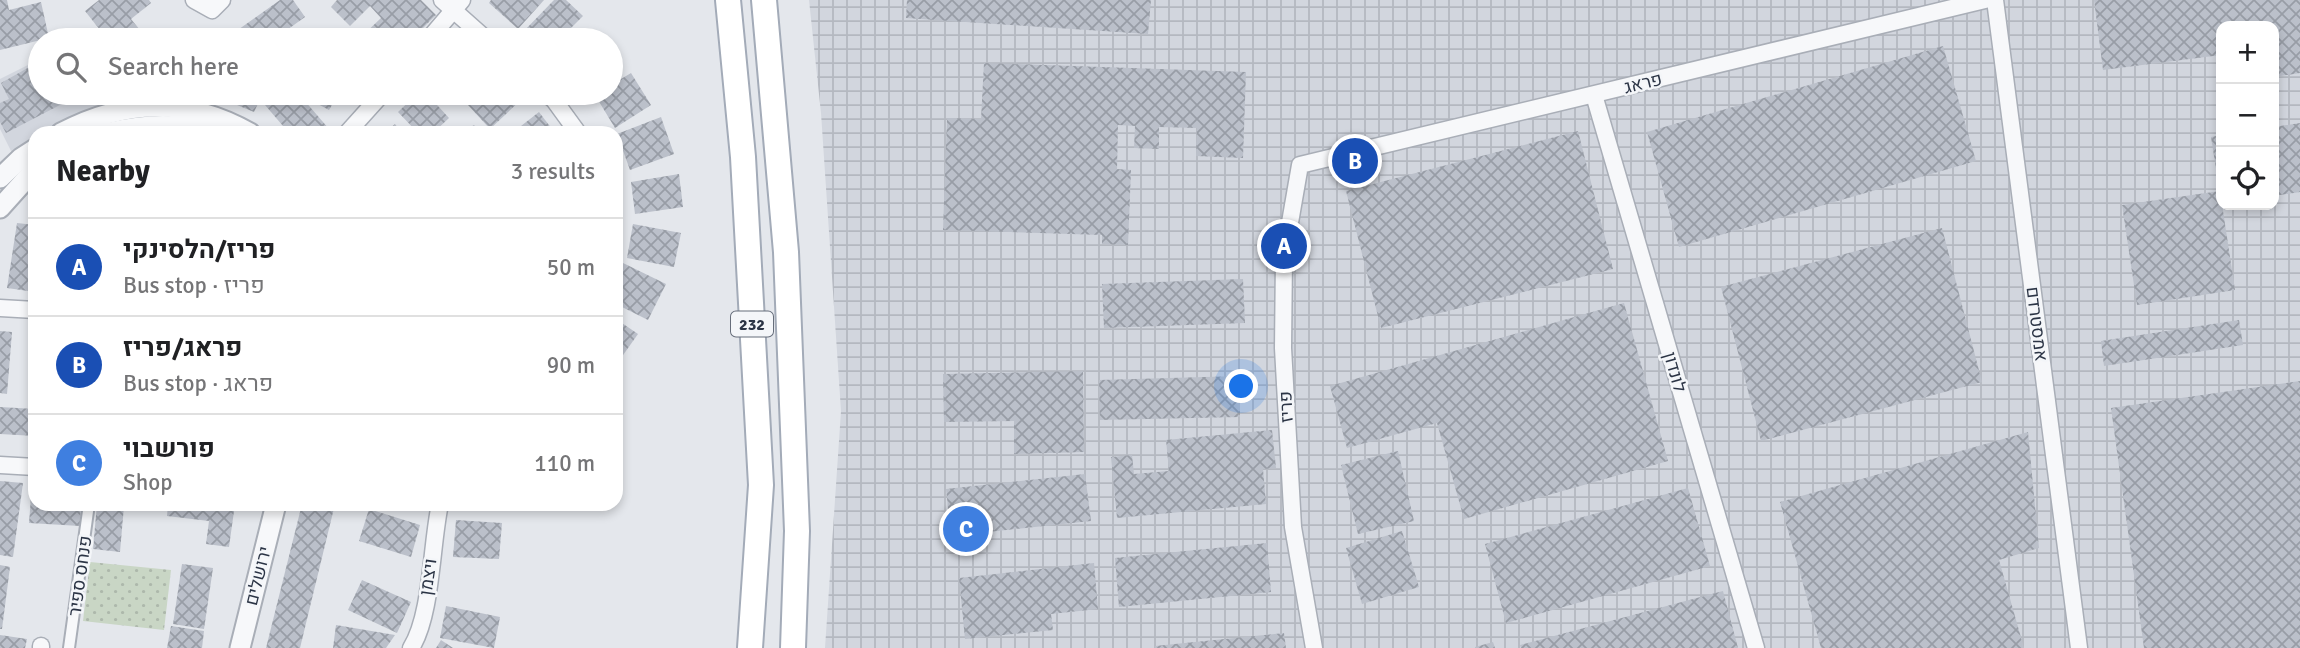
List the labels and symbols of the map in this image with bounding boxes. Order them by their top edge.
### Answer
street label: פראג [1622,68,1664,98]
pin: B [1332,135,1378,187]
pin: A [1261,220,1307,272]
street label: אמסטרדם [2022,285,2052,363]
road number: 232 [731,312,773,336]
street label: לונדון [1659,349,1691,395]
your location [1224,369,1258,403]
street label: פריז [1274,390,1298,424]
pin: C [943,503,989,555]
street label: פנחס ספיר [63,534,97,618]
street label: ירושלים [240,544,276,608]
street label: ויצמן [415,557,441,597]

